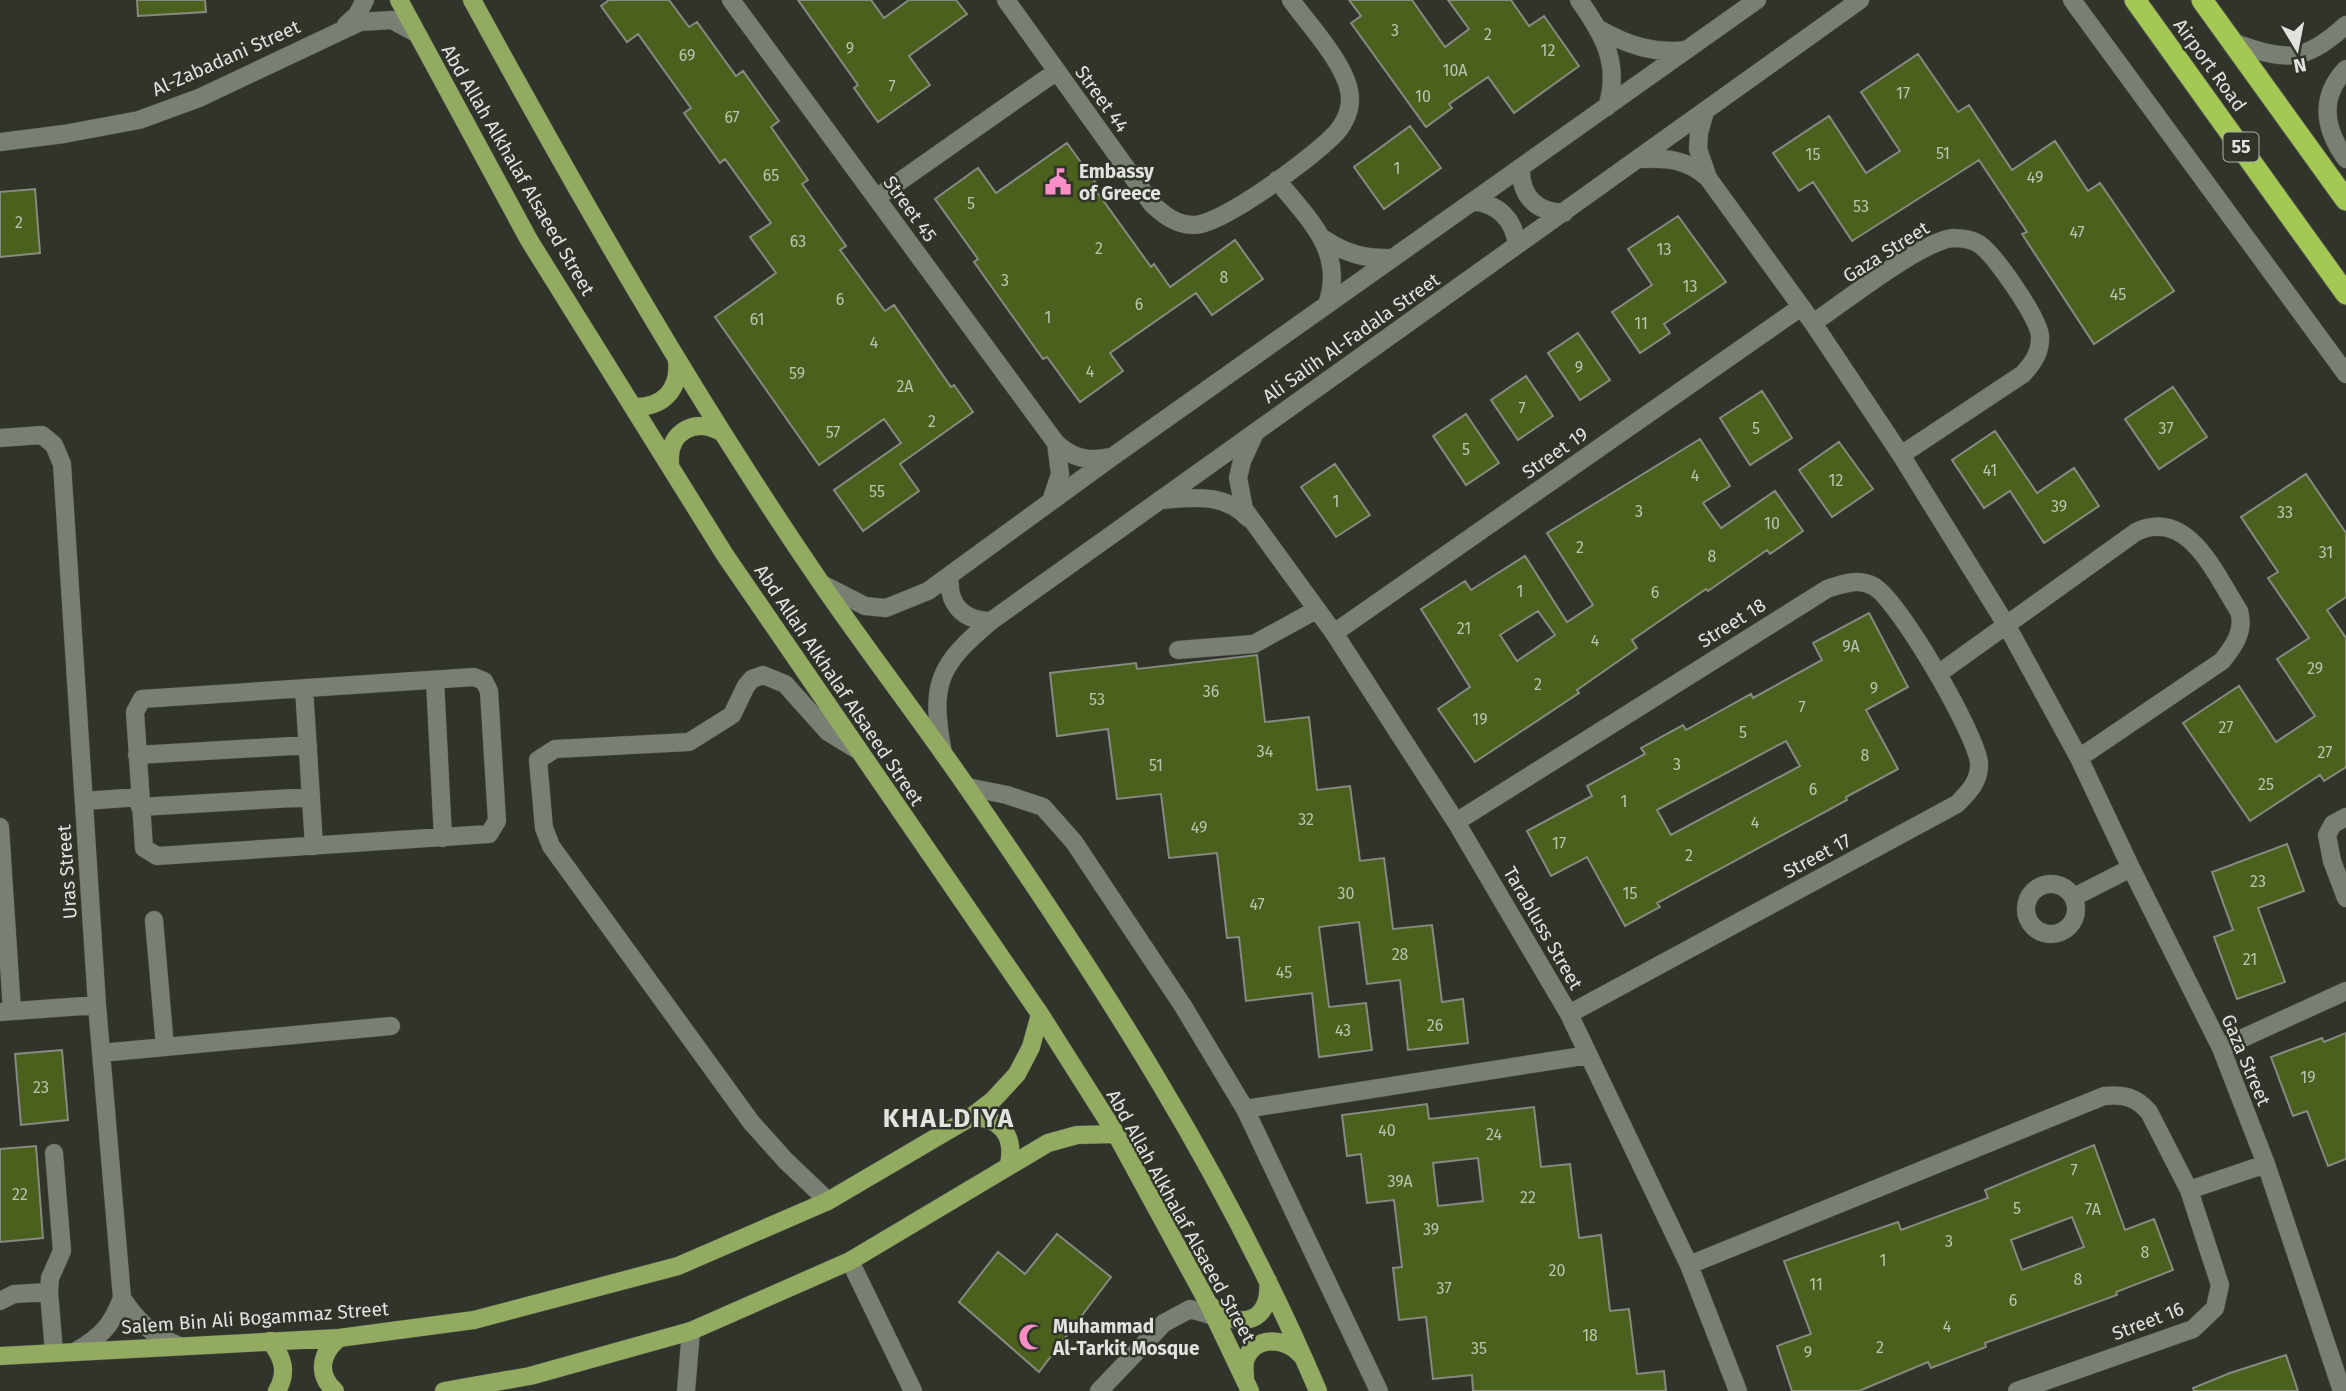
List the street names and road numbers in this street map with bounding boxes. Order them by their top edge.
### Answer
street label: Airport Road [2169,14,2251,116]
street label: Al-Zabadani Street [148,15,304,101]
street label: Abd Allah Alkhalaf Alsaeed Street [437,40,599,300]
street label: Street 44 [1070,61,1134,137]
road number: 55 [2224,132,2258,162]
street label: Street 45 [878,171,942,247]
street label: Gaza Street [1839,216,1933,288]
street label: Ali Salih Al-Fadala Street [1258,268,1444,408]
street label: Street 19 [1518,422,1592,484]
street label: Abd Allah Alkhalaf Alsaeed Street [750,560,929,810]
street label: Street 18 [1694,593,1770,653]
street label: Uras Street [52,824,82,920]
street label: Street 17 [1779,829,1855,883]
street label: Tarabluss Street [1498,862,1588,994]
street label: Gaza Street [2216,1011,2276,1109]
street label: Abd Allah Alkhalaf Alsaeed Street [1102,1085,1260,1347]
street label: Salem Bin Ali Bogammaz Street [121,1297,390,1339]
street label: Street 16 [2109,1297,2187,1345]

